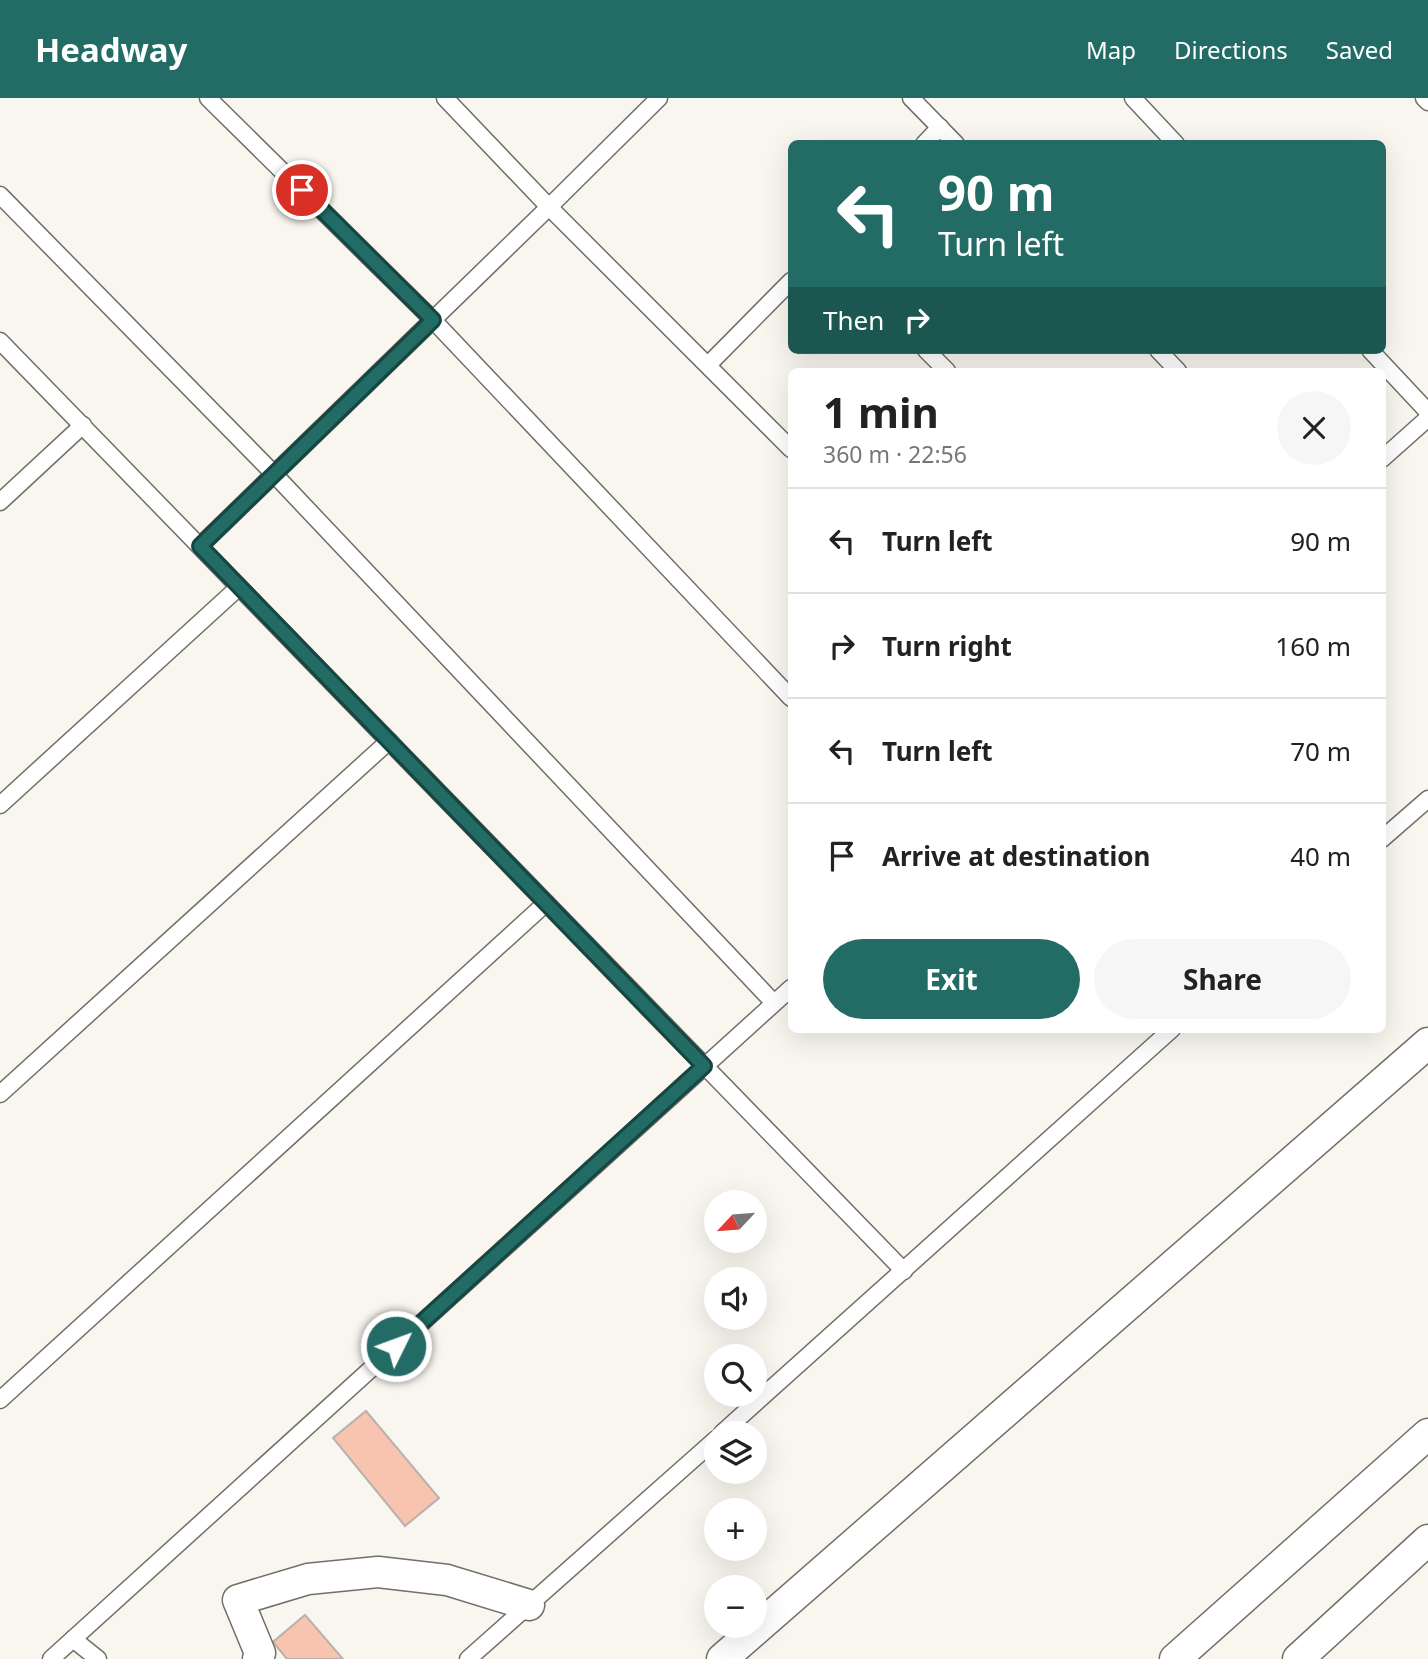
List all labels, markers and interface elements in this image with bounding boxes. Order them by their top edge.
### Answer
text: Headway [35,27,187,72]
text: Map [1086,33,1136,66]
text: Directions [1174,33,1288,66]
text: Saved [1326,33,1393,66]
text: 90 m [938,159,1055,225]
pin [272,160,332,220]
icon: left [823,168,914,259]
icon: arrive [283,171,321,209]
text: Turn left [938,222,1064,265]
icon: right [898,301,936,339]
text: Then [823,302,884,338]
text: 1 min [823,383,939,440]
button: close [1277,391,1351,465]
text: 360 m · 22:56 [823,438,967,470]
icon: left [823,522,861,560]
text: Turn left [882,523,993,559]
text: 90 m [1290,523,1351,559]
icon: right [823,627,861,665]
text: Turn right [882,628,1012,664]
text: 160 m [1275,628,1351,664]
icon: left [823,732,861,770]
text: Turn left [882,733,993,769]
text: 70 m [1290,733,1351,769]
icon: arrive [823,837,861,875]
text: Arrive at destination [882,838,1151,874]
text: 40 m [1290,838,1351,874]
button: Exit [823,939,1080,1019]
button: Share [1094,939,1351,1019]
north arrow [704,1190,766,1253]
map controls [704,1190,767,1638]
button: sound [704,1267,767,1330]
position arrow [359,1309,433,1383]
button: search [704,1344,767,1407]
button: layers [704,1421,767,1484]
button: + [704,1498,767,1561]
button: − [704,1575,767,1638]

